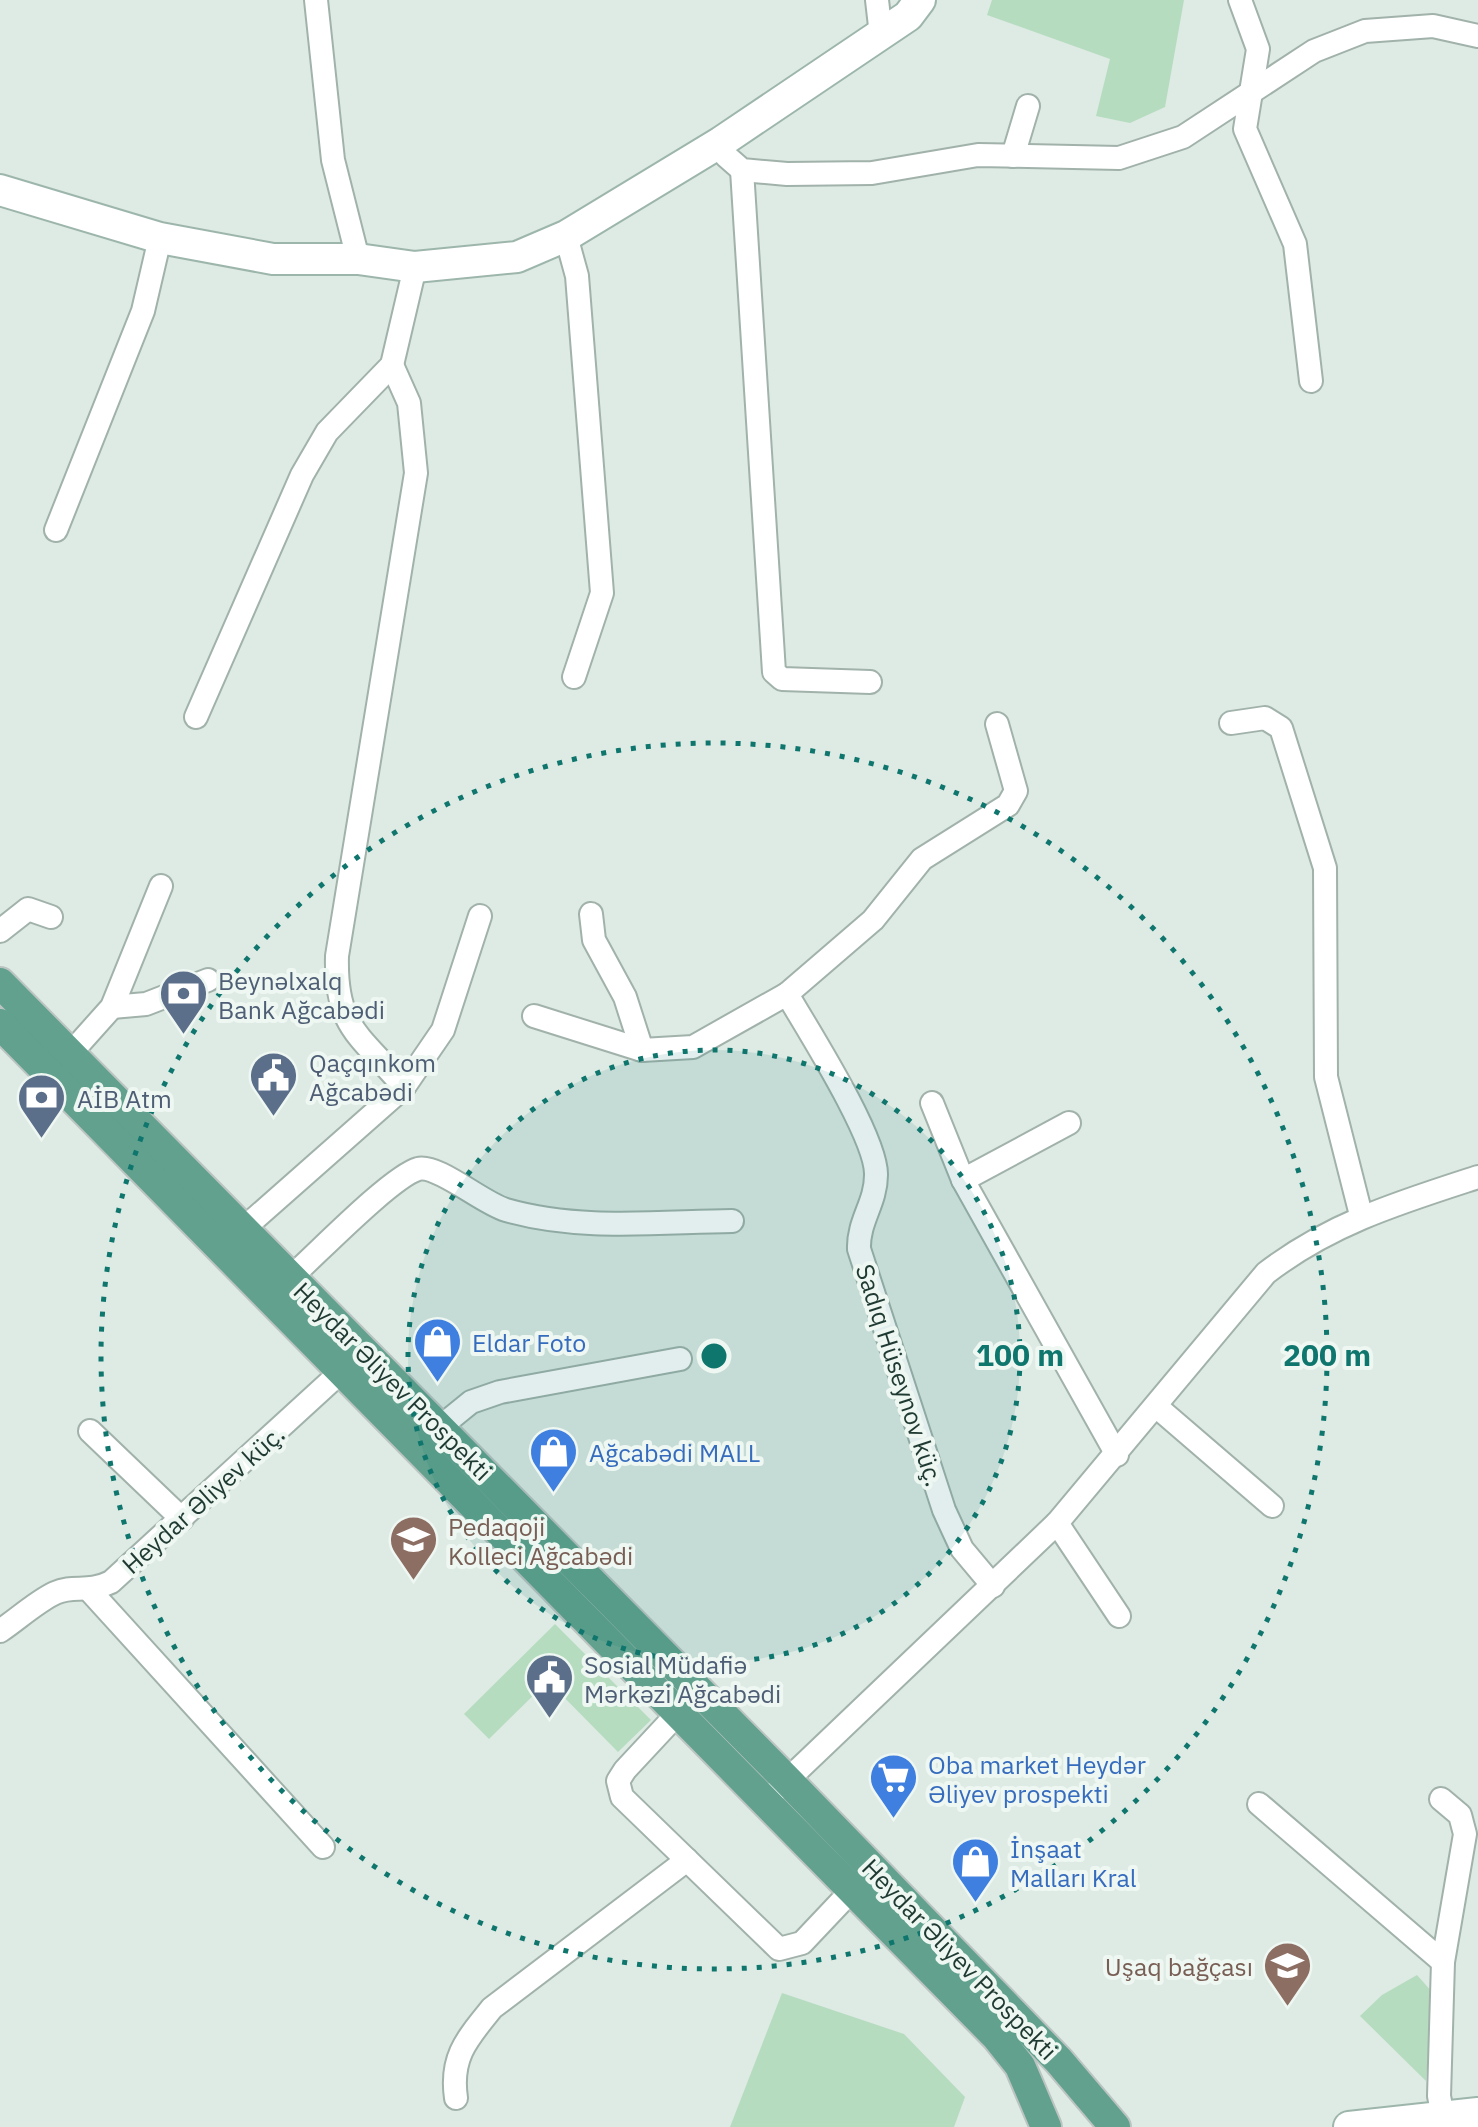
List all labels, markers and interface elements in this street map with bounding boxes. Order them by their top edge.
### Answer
place label: Beynəlxalq Bank Ağcabədi [218,964,385,1026]
bank icon: Beynəlxalq Bank Ağcabədi [157,968,209,1036]
place label: Qaçqınkom Ağcabədi [309,1046,436,1108]
public building icon: Qaçqınkom Ağcabədi [248,1050,300,1118]
bank icon: AİB Atm [16,1072,68,1140]
place label: AİB Atm [77,1082,172,1115]
street label: Sadıq Hüseynov küç. [848,1260,952,1490]
street label: Heydar Əliyev Prospekti [287,1275,499,1487]
shop icon: Eldar Foto [411,1316,463,1384]
place label: Eldar Foto [472,1326,586,1359]
text: 100 m [976,1335,1064,1374]
text: 200 m [1283,1335,1371,1374]
centre of rings [696,1338,732,1374]
street label: Heydar Əliyev küç. [115,1417,291,1581]
shop icon: Ağcabədi MALL [528,1426,580,1494]
place label: Ağcabədi MALL [589,1436,760,1469]
place label: Pedaqoji Kolleci Ağcabədi [448,1510,633,1572]
school or university icon: Pedaqoji Kolleci Ağcabədi [387,1514,439,1582]
place label: Sosial Müdafiə Mərkəzi Ağcabədi [584,1648,781,1710]
public building icon: Sosial Müdafiə Mərkəzi Ağcabədi [523,1652,575,1720]
place label: Oba market Heydər Əliyev prospekti [928,1748,1146,1810]
supermarket icon: Oba market Heydər Əliyev prospekti [867,1752,919,1820]
place label: İnşaat Malları Kral [1010,1832,1137,1894]
shop icon: İnşaat Malları Kral [949,1836,1001,1904]
street label: Heydar Əliyev Prospekti [855,1851,1065,2067]
school or university icon: Uşaq bağçası [1262,1940,1314,2008]
place label: Uşaq bağçası [1105,1950,1253,1983]

